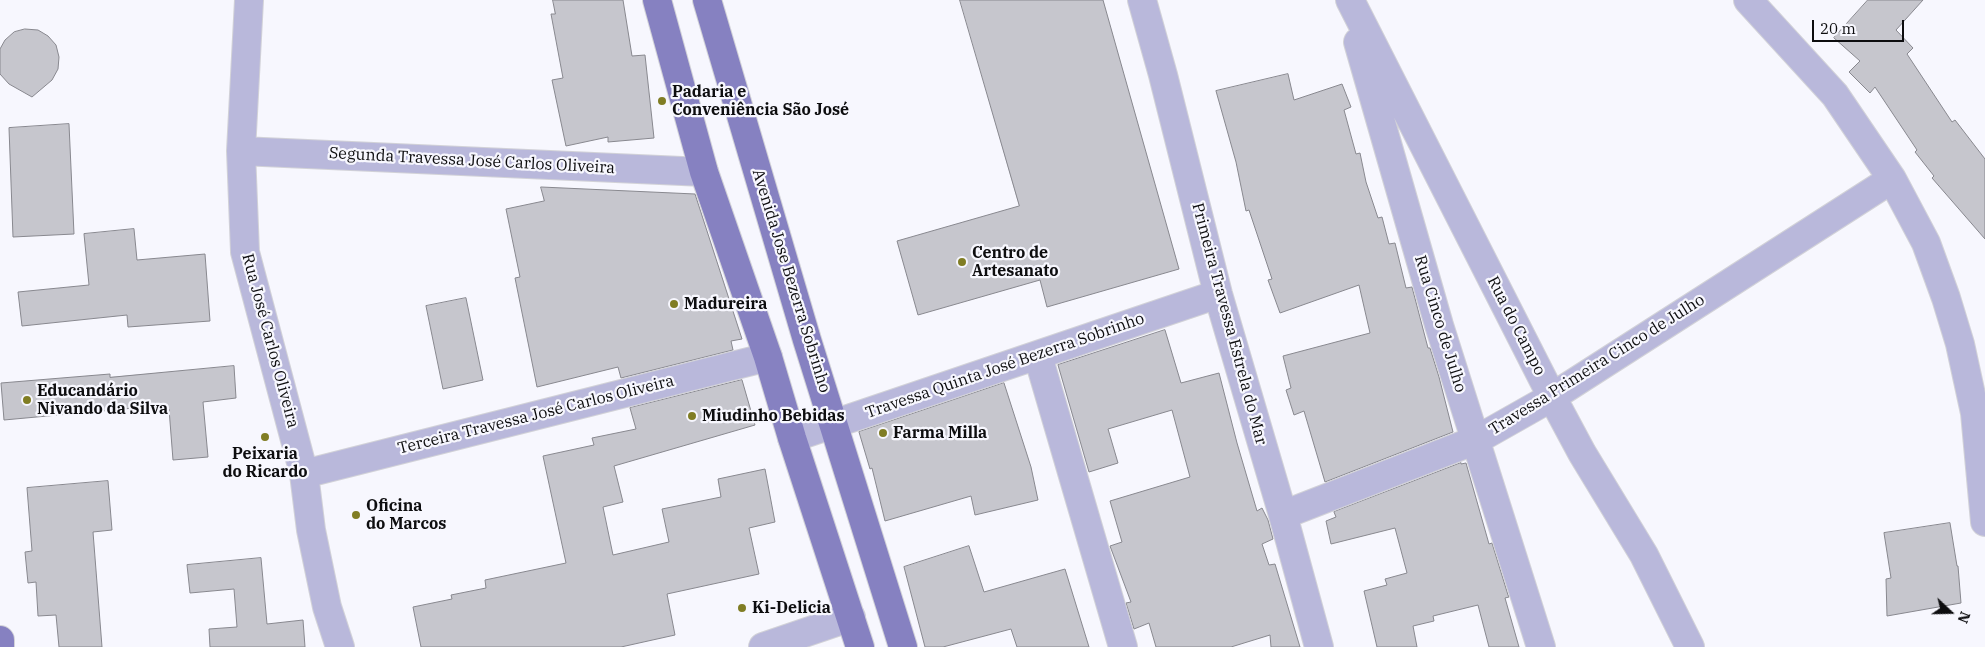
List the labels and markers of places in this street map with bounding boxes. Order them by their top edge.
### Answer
place label: Padaria e Conveniência São José [672,82,849,120]
marker: Padaria e Conveniência São José [656,95,668,107]
place label: Centro de Artesanato [972,243,1059,281]
marker: Centro de Artesanato [956,256,968,268]
place label: Madureira [684,294,767,314]
marker: Madureira [668,298,680,310]
place label: Educandário Nivando da Silva [37,381,168,419]
marker: Educandário Nivando da Silva [21,394,33,406]
place label: Miudinho Bebidas [702,406,845,426]
marker: Miudinho Bebidas [686,410,698,422]
place label: Farma Milla [893,423,987,443]
marker: Farma Milla [877,427,889,439]
marker: Peixaria do Ricardo [259,431,271,443]
place label: Peixaria do Ricardo [222,444,308,482]
place label: Oficina do Marcos [366,496,446,534]
marker: Oficina do Marcos [350,509,362,521]
place label: Ki-Delicia [752,598,831,618]
marker: Ki-Delicia [736,602,748,614]

